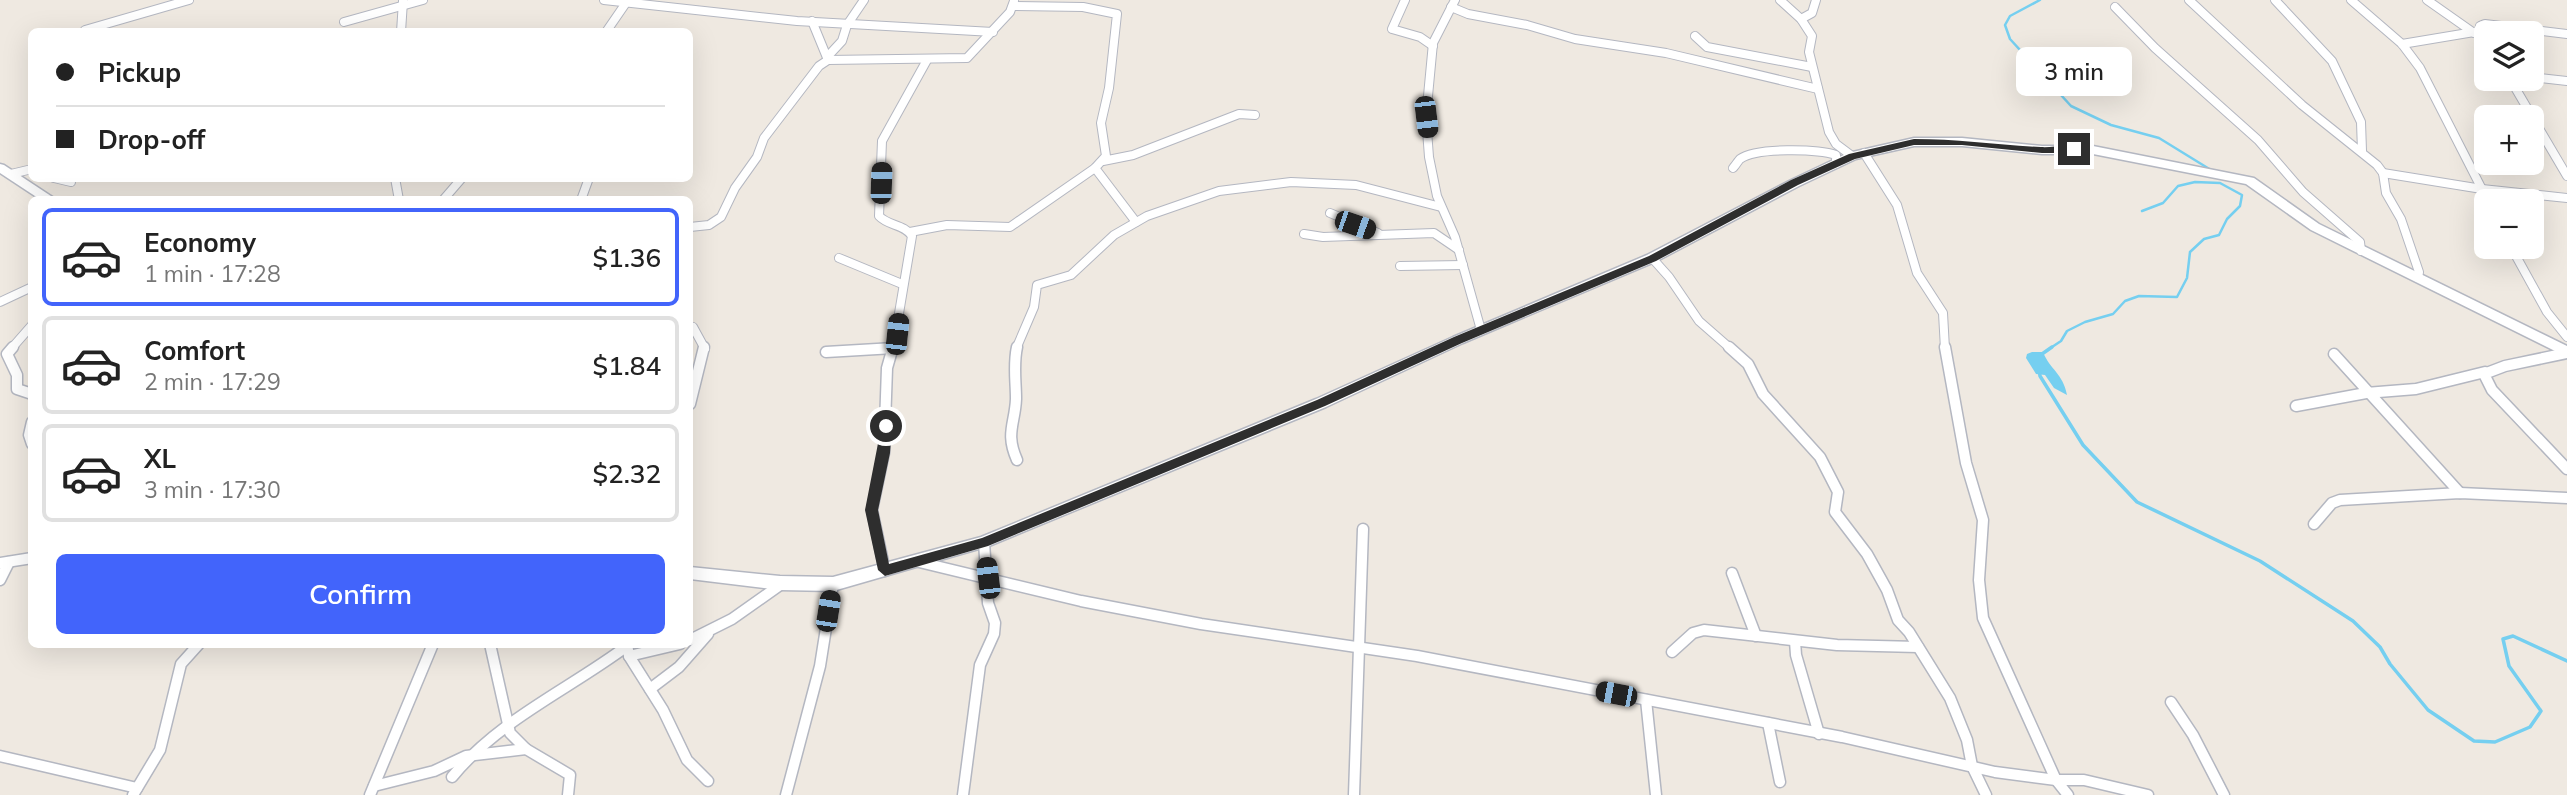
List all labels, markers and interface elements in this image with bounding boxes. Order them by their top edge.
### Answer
map controls [2474,21,2544,259]
button: layers [2474,21,2544,91]
callout: 3 min [2016,47,2132,96]
text: Pickup [98,56,181,89]
text: 3 min [2044,57,2104,86]
car [1414,95,1439,139]
button: + [2474,105,2544,175]
text: Drop-off [98,123,205,156]
route end [2058,133,2090,165]
car [870,162,893,204]
button: − [2474,189,2544,259]
car [1332,208,1379,242]
icon: car [60,226,123,289]
text: Economy [144,226,256,259]
text: $1.36 [592,241,661,274]
text: 1 min · 17:28 [144,259,281,288]
car [885,312,910,356]
icon: car [60,334,123,397]
text: Comfort [144,334,245,367]
text: $1.84 [592,349,661,382]
text: 2 min · 17:29 [144,367,281,396]
route start [870,410,902,442]
icon: car [60,442,123,505]
text: XL [144,442,176,475]
text: $2.32 [592,457,661,490]
text: 3 min · 17:30 [144,475,281,504]
button: Confirm [56,554,665,634]
car [976,556,1001,600]
car [815,589,842,633]
car [1594,680,1639,708]

